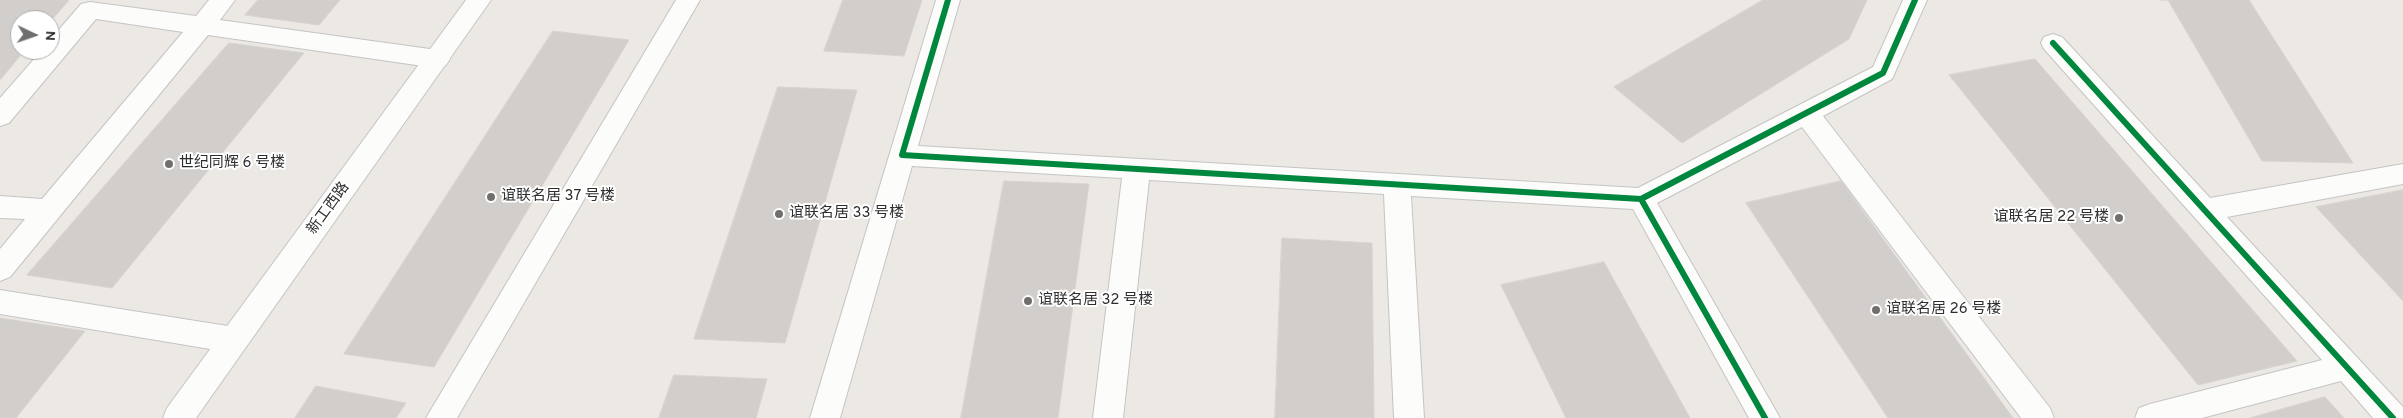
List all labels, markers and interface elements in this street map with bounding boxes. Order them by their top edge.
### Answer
north arrow [10,10,60,60]
text: N [41,30,58,41]
place label: 世纪同辉 6 号楼 [179,155,285,173]
marker: 世纪同辉 6 号楼 [163,158,175,170]
street label: 新工西路 [304,179,354,239]
place label: 谊联名居 37 号楼 [501,188,615,206]
marker: 谊联名居 37 号楼 [485,191,497,203]
place label: 谊联名居 33 号楼 [789,205,904,223]
marker: 谊联名居 33 号楼 [773,208,785,220]
place label: 谊联名居 22 号楼 [1994,209,2109,227]
marker: 谊联名居 22 号楼 [2113,212,2125,224]
place label: 谊联名居 32 号楼 [1038,292,1153,310]
marker: 谊联名居 32 号楼 [1022,295,1034,307]
place label: 谊联名居 26 号楼 [1886,301,2001,319]
marker: 谊联名居 26 号楼 [1870,304,1882,316]

